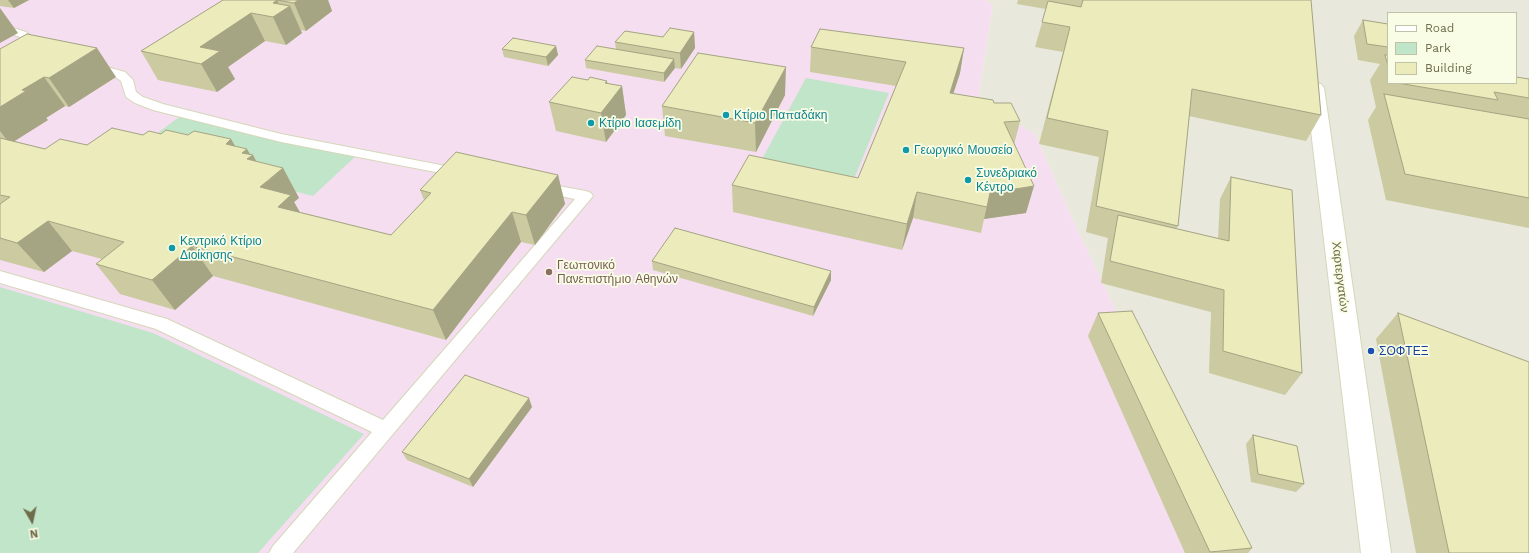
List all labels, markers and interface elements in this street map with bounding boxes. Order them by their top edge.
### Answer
legend [1387,12,1517,84]
text: Road [1425,21,1454,35]
text: Park [1425,41,1451,55]
text: Building [1425,61,1472,75]
place label: Κτίριο Παπαδάκη [734,108,827,122]
marker: Κτίριο Παπαδάκη [721,110,731,120]
place label: Κτίριο Ιασεμίδη [599,116,681,130]
marker: Κτίριο Ιασεμίδη [586,118,596,128]
place label: Γεωργικό Μουσείο [914,143,1013,157]
marker: Γεωργικό Μουσείο [901,145,911,155]
place label: Συνεδριακό Κέντρο [976,166,1037,194]
marker: Συνεδριακό Κέντρο [963,175,973,185]
place label: Κεντρικό Κτίριο Διοίκησης [180,234,262,262]
street label: Χαρτεργατών [1329,241,1351,313]
marker: Κεντρικό Κτίριο Διοίκησης [167,243,177,253]
place label: Γεωπονικό Πανεπιστήμιο Αθηνών [557,258,678,286]
marker: Γεωπονικό Πανεπιστήμιο Αθηνών [544,267,554,277]
place label: ΣΟΦΤΕΞ [1379,344,1428,358]
marker: ΣΟΦΤΕΞ [1366,346,1376,356]
north arrow [12,501,52,541]
text: N [29,526,39,540]

